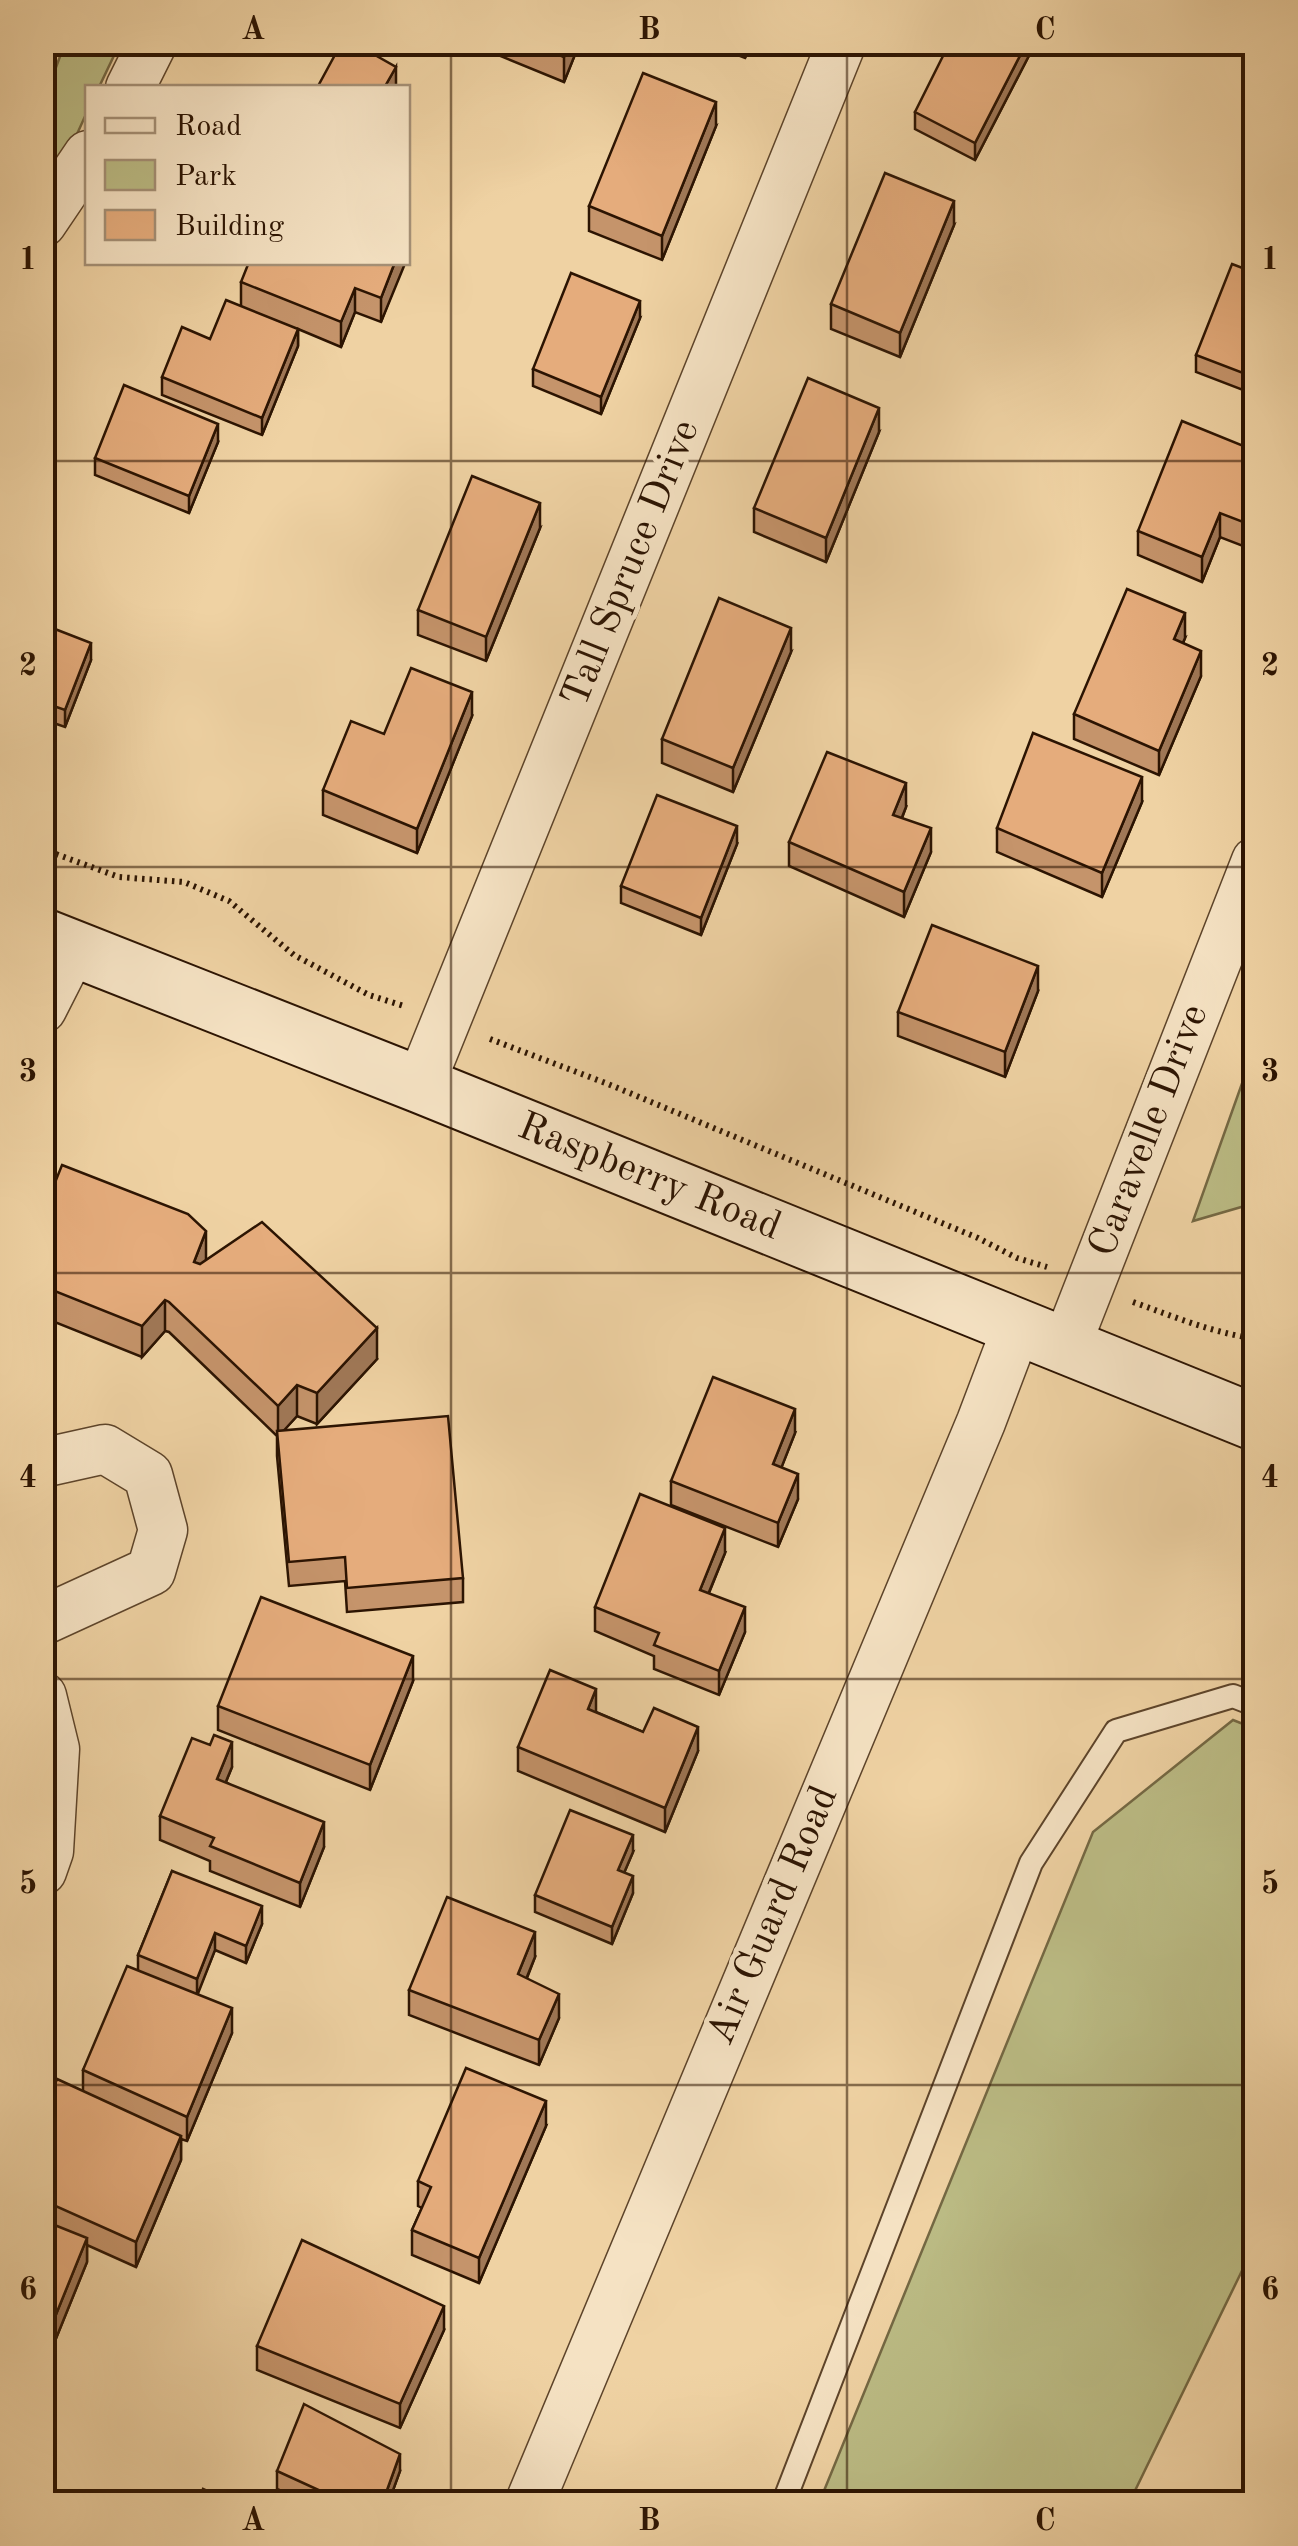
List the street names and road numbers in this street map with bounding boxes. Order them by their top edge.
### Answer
street label: Tall Spruce Drive [556,415,708,713]
street label: Caravelle Drive [1084,999,1216,1263]
street label: Raspberry Road [512,1107,786,1249]
street label: Air Guard Road [702,1781,846,2051]

